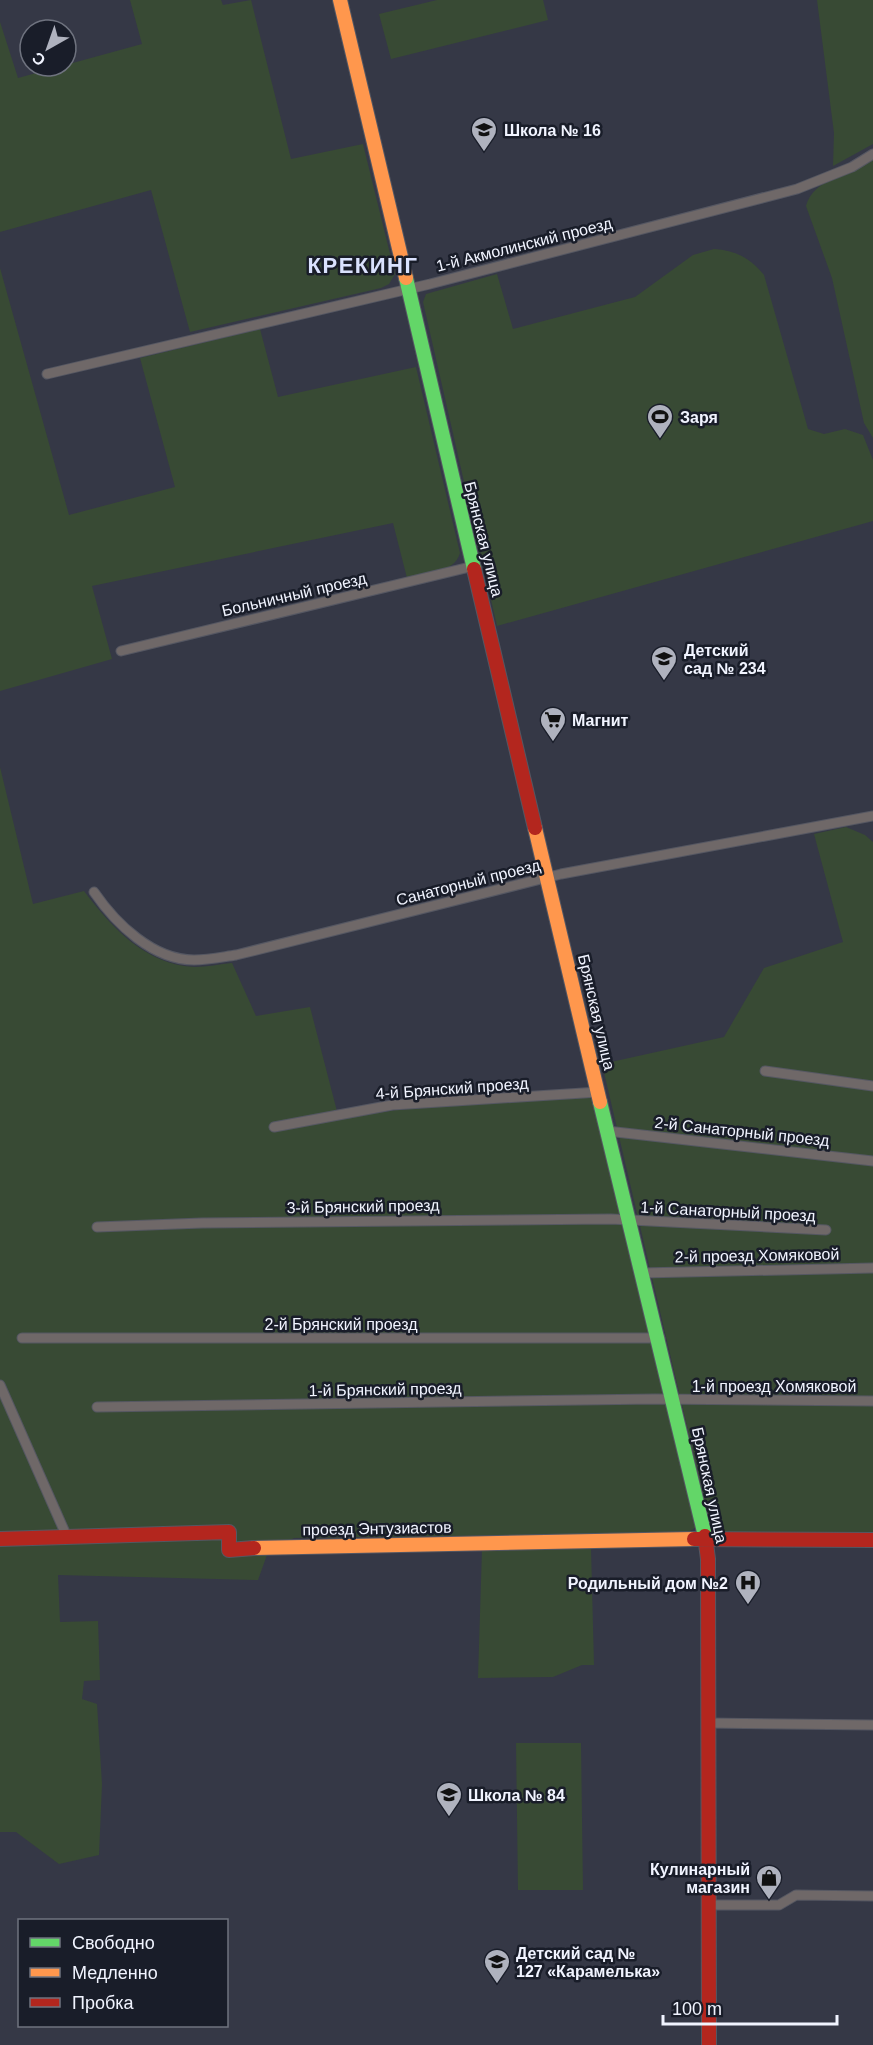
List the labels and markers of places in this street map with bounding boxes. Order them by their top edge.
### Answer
school or university icon: Школа № 16 [469,115,499,153]
place label: Школа № 16 [504,122,601,139]
sports icon: Заря [645,402,675,440]
place label: Заря [680,409,718,426]
place label: Детский сад № 234 [684,642,766,677]
school or university icon: Детский сад № 234 [649,644,679,682]
supermarket icon: Магнит [538,705,568,743]
place label: Магнит [572,712,629,729]
hospital icon: Родильный дом №2 [733,1568,763,1606]
place label: Родильный дом №2 [568,1575,728,1592]
school or university icon: Школа № 84 [434,1780,464,1818]
place label: Школа № 84 [468,1787,565,1804]
place label: Кулинарный магазин [650,1861,750,1896]
shop icon: Кулинарный магазин [754,1863,784,1901]
place label: Детский сад № 127 «Карамелька» [516,1945,660,1980]
school or university icon: Детский сад № 127 «Карамелька» [482,1947,512,1985]

